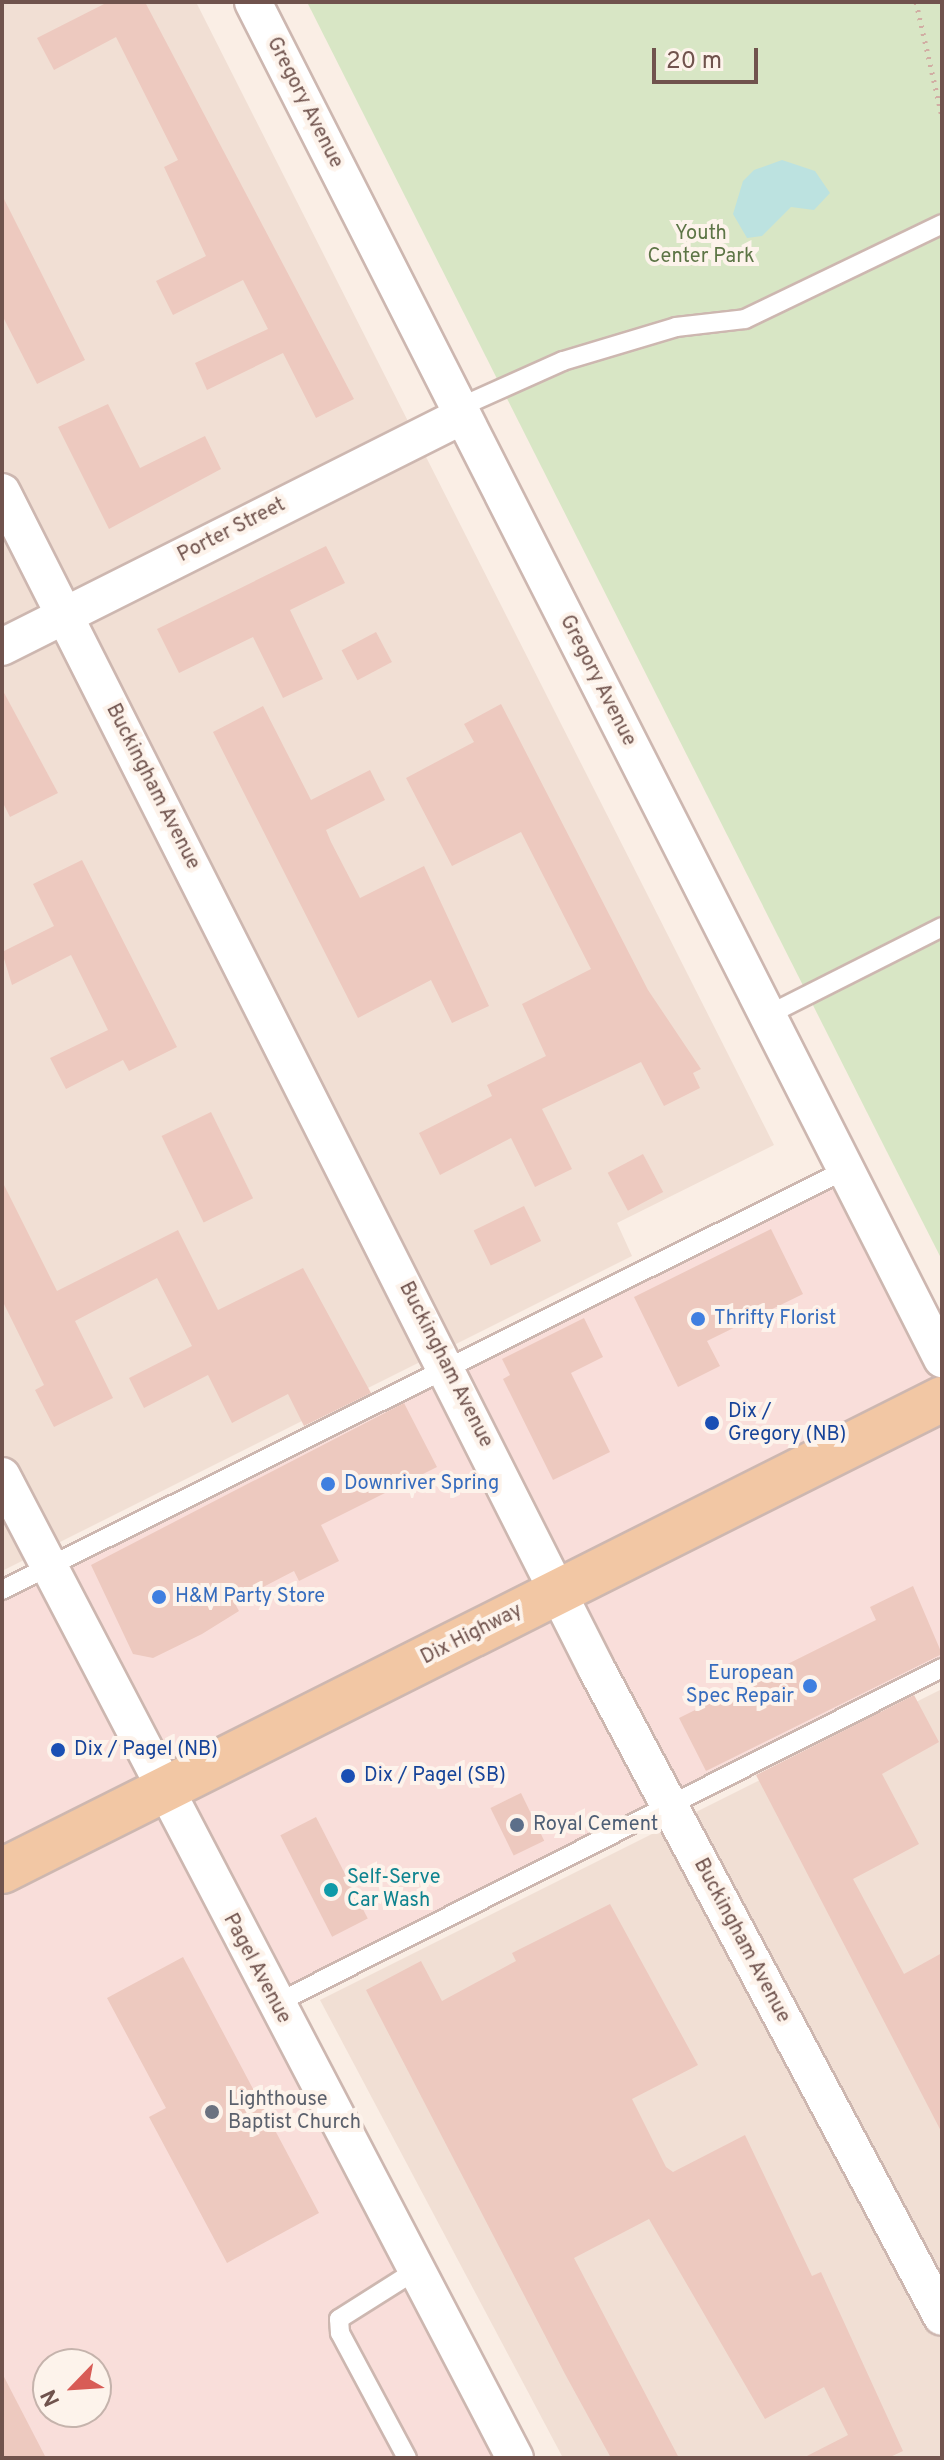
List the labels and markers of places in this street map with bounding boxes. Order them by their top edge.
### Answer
place label: Thrifty Florist [714,1307,836,1331]
marker: Thrifty Florist [689,1310,707,1328]
place label: Dix / Gregory (NB) [728,1400,846,1447]
marker: Dix / Gregory (NB) [703,1414,721,1432]
place label: Downriver Spring [344,1472,499,1496]
marker: Downriver Spring [319,1475,337,1493]
place label: H&M Party Store [175,1585,325,1609]
marker: H&M Party Store [150,1588,168,1606]
place label: European Spec Repair [686,1662,794,1709]
marker: European Spec Repair [801,1677,819,1695]
place label: Dix / Pagel (NB) [74,1738,218,1762]
marker: Dix / Pagel (NB) [49,1741,67,1759]
place label: Dix / Pagel (SB) [364,1764,506,1788]
marker: Dix / Pagel (SB) [339,1767,357,1785]
place label: Royal Cement [533,1813,658,1837]
marker: Royal Cement [508,1816,526,1834]
place label: Self-Serve Car Wash [347,1866,440,1913]
marker: Self-Serve Car Wash [322,1881,340,1899]
place label: Lighthouse Baptist Church [228,2088,361,2135]
marker: Lighthouse Baptist Church [203,2103,221,2121]

